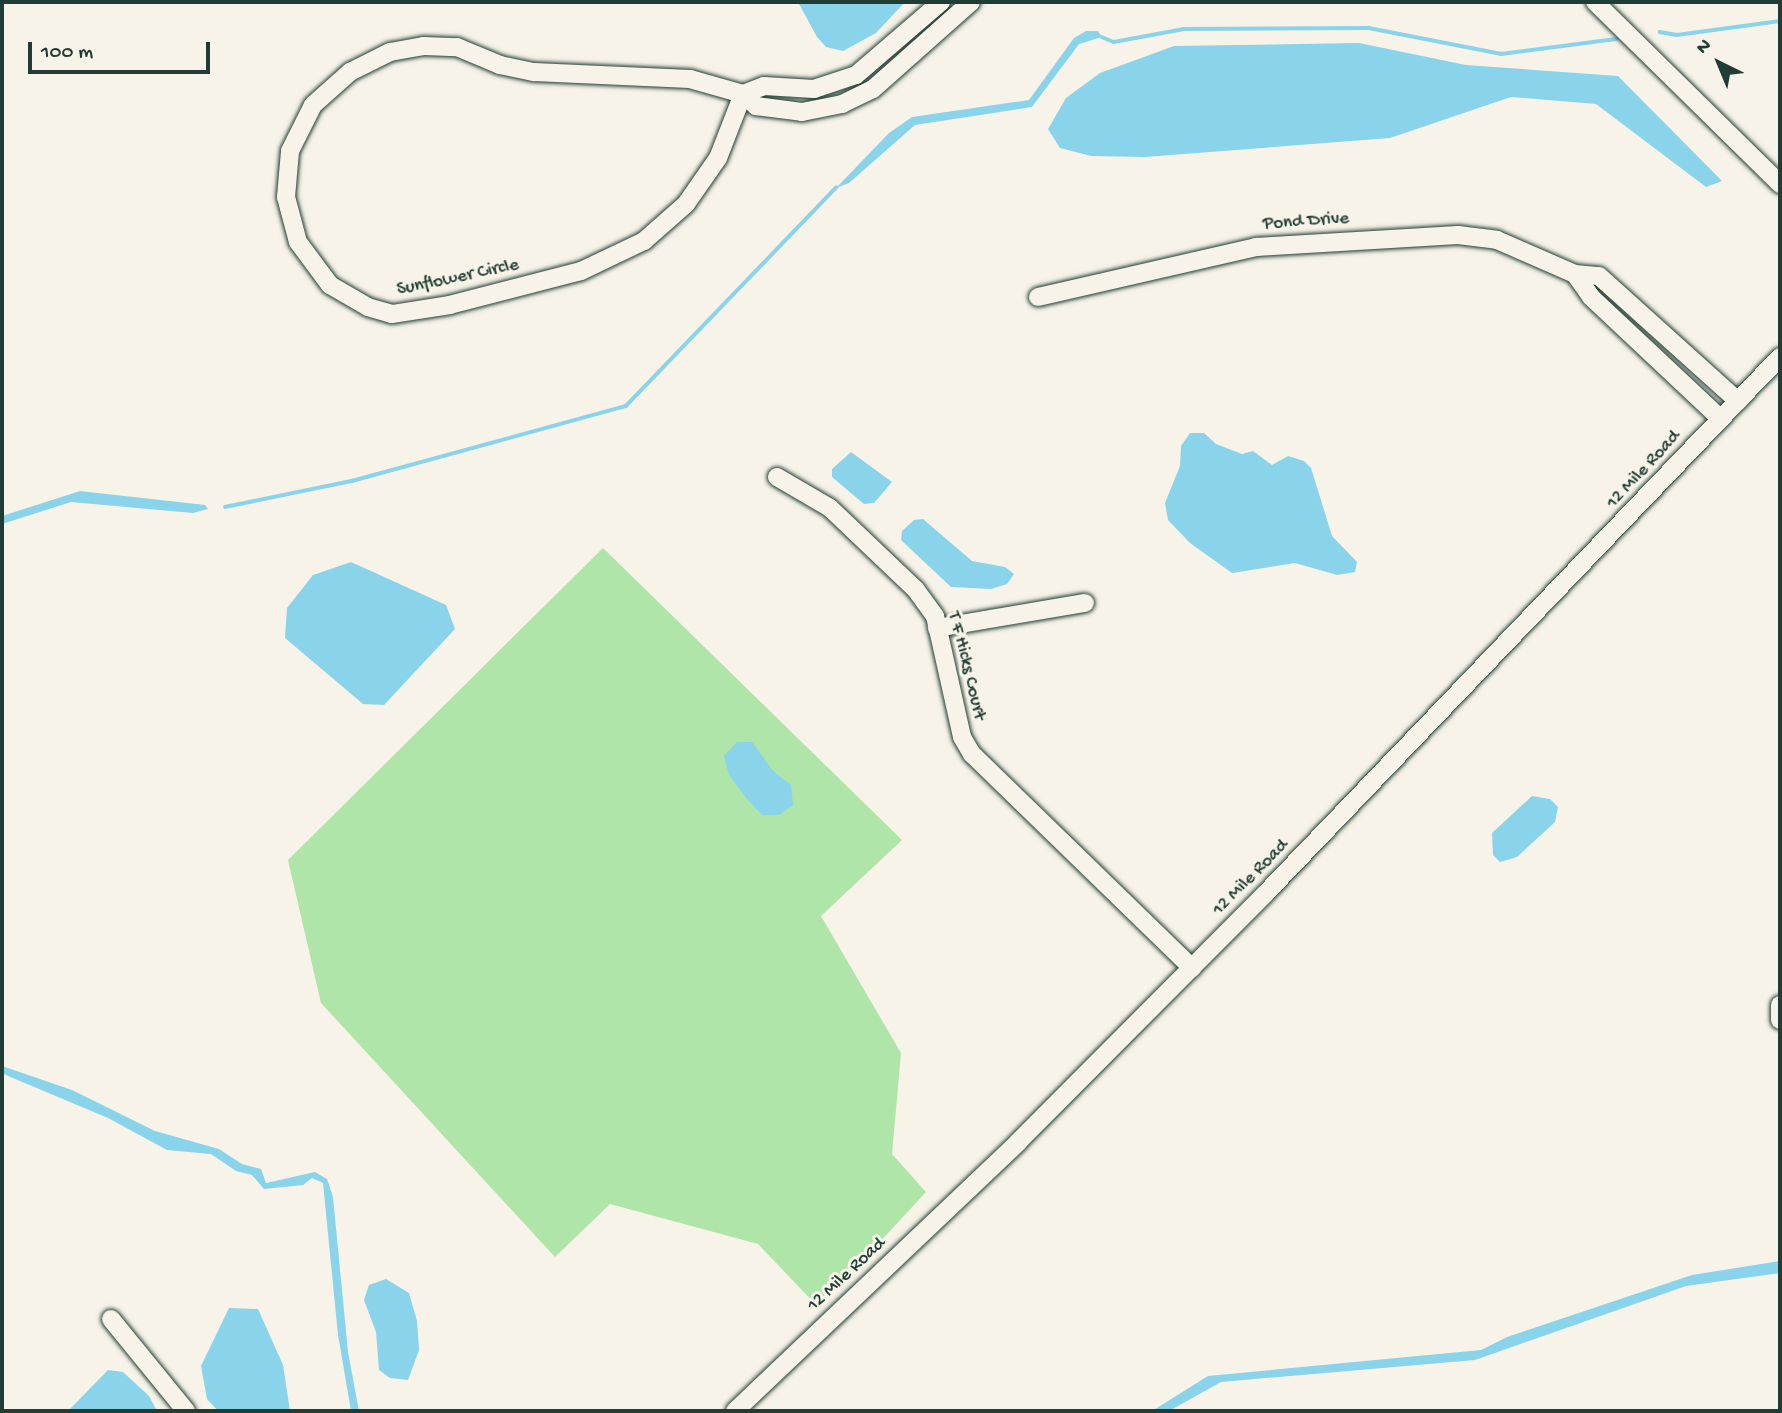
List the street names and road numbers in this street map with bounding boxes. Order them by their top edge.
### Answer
street label: Pond Drive [1262,208,1350,236]
street label: Sunflower Circle [395,254,521,302]
street label: 12 Mile Road [1602,426,1686,514]
street label: T F Hicks Court [942,609,990,723]
street label: 12 Mile Road [1208,835,1294,921]
street label: 12 Mile Road [803,1233,891,1317]

